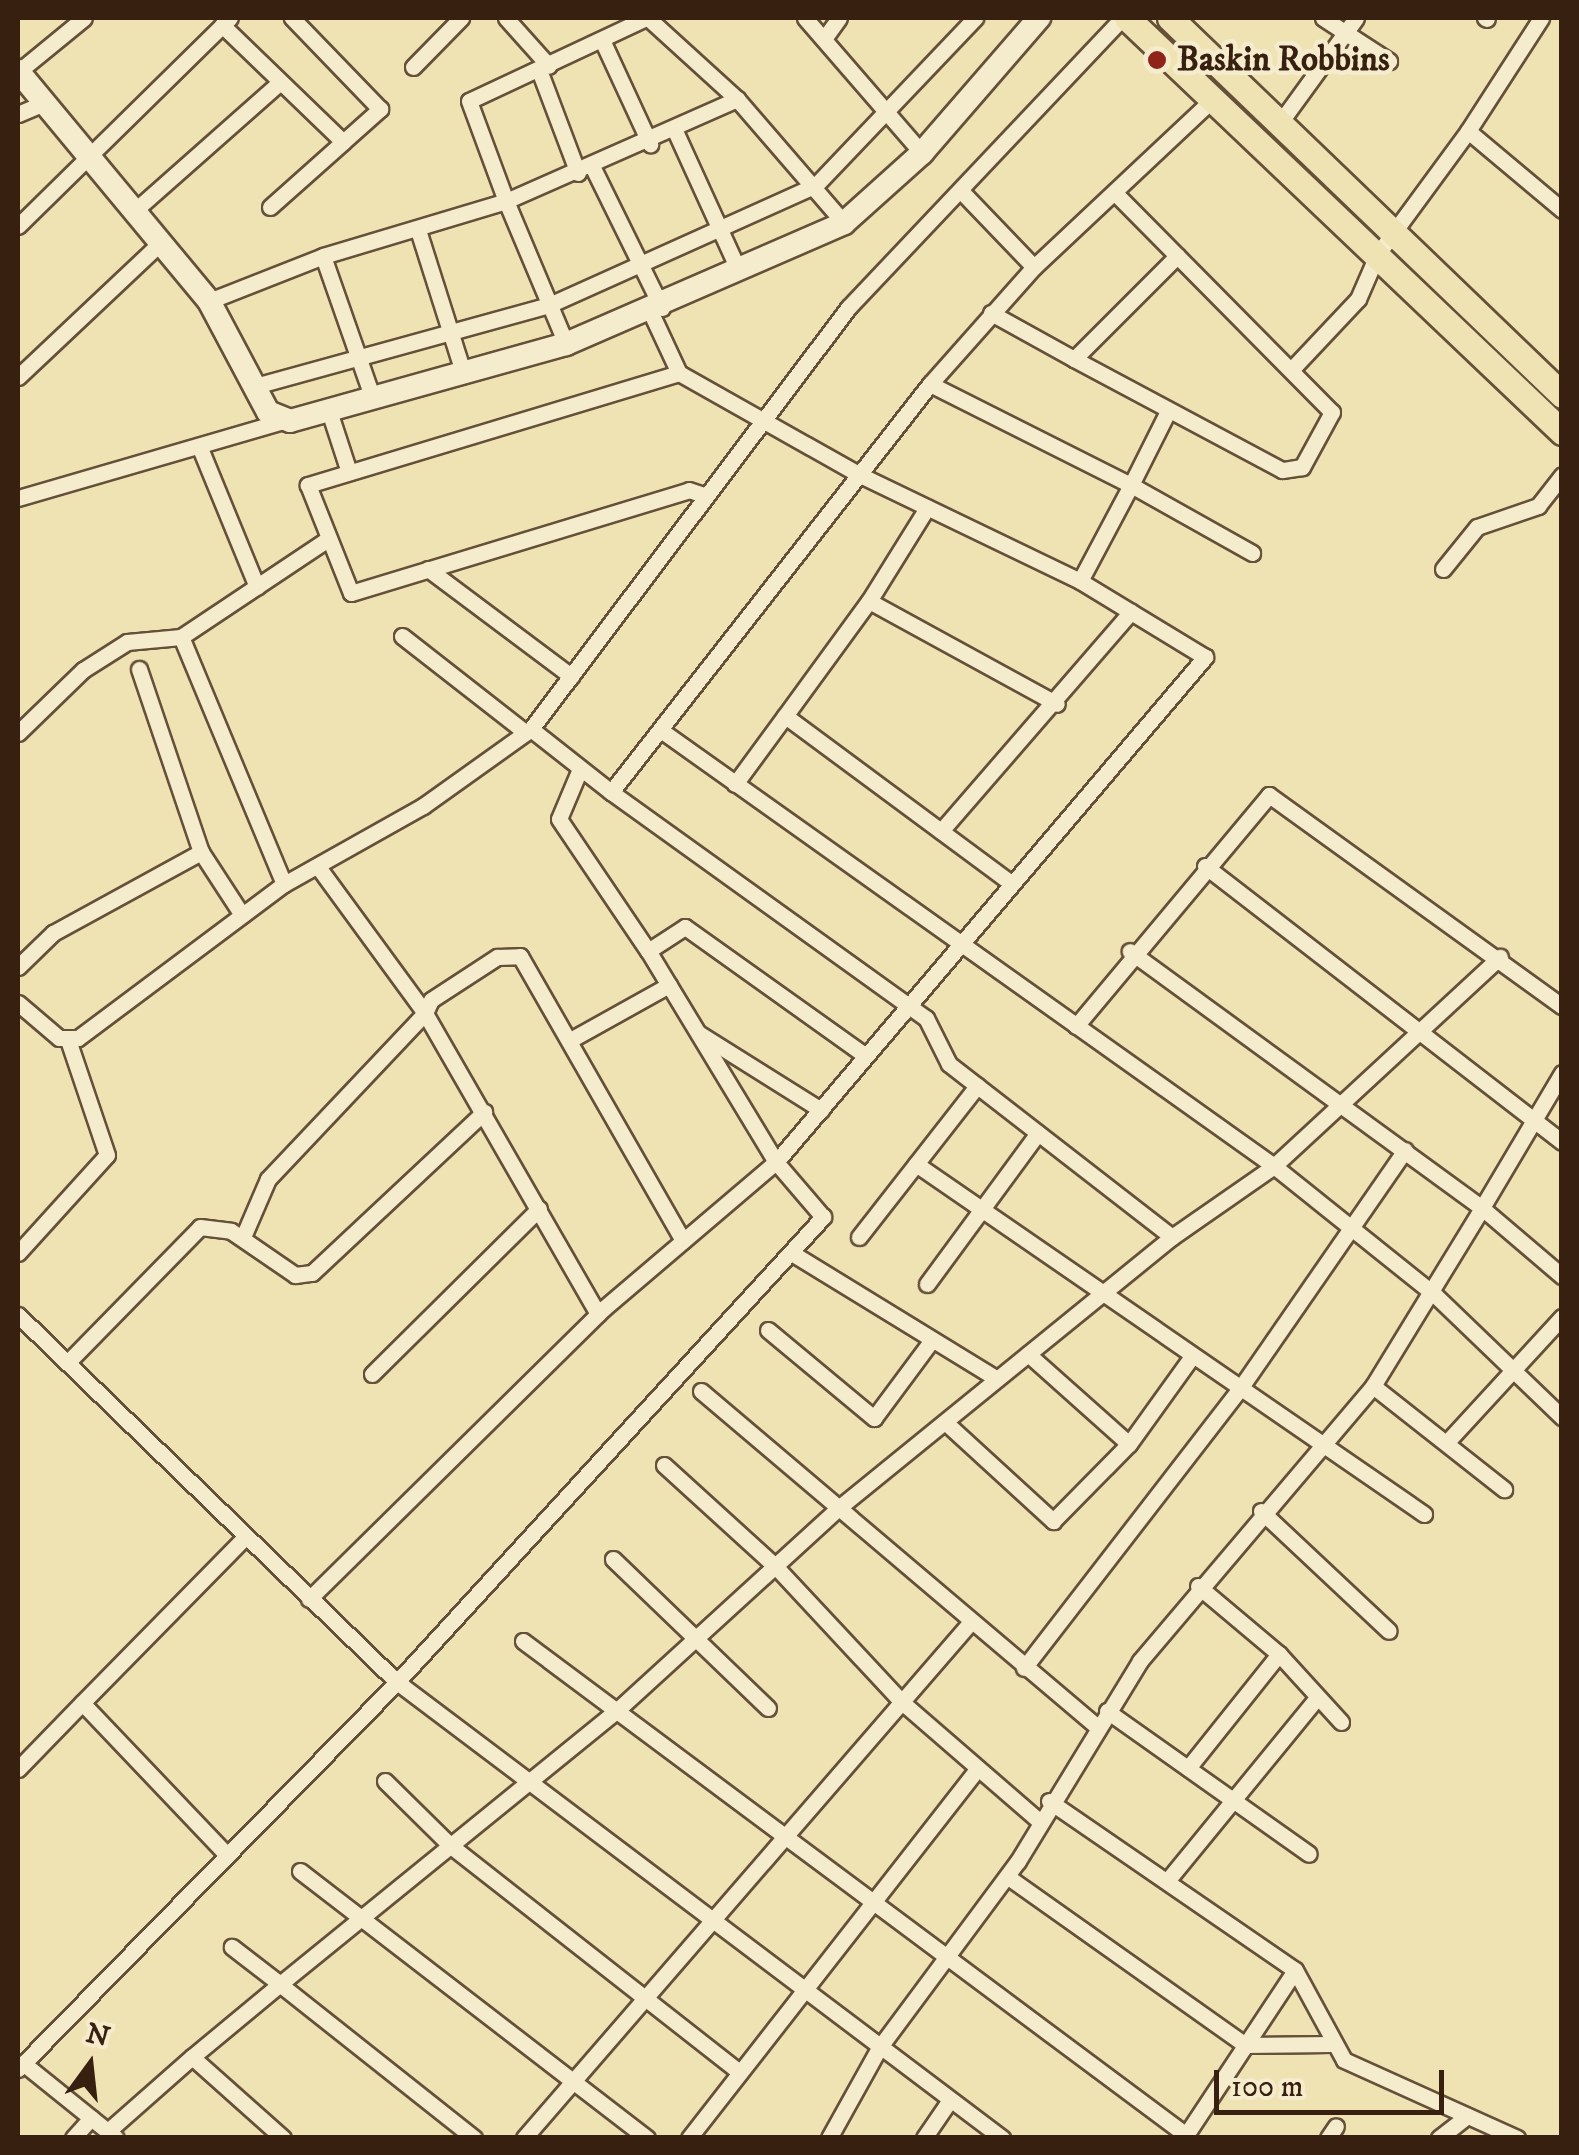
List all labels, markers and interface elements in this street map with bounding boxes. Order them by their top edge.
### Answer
place label: Baskin Robbins [1177,39,1390,81]
marker: Baskin Robbins [1146,49,1168,71]
north arrow [40,2015,140,2115]
text: N [82,2016,114,2055]
scale bar [1219,2050,1449,2112]
text: 100 m [1231,2069,1303,2106]

